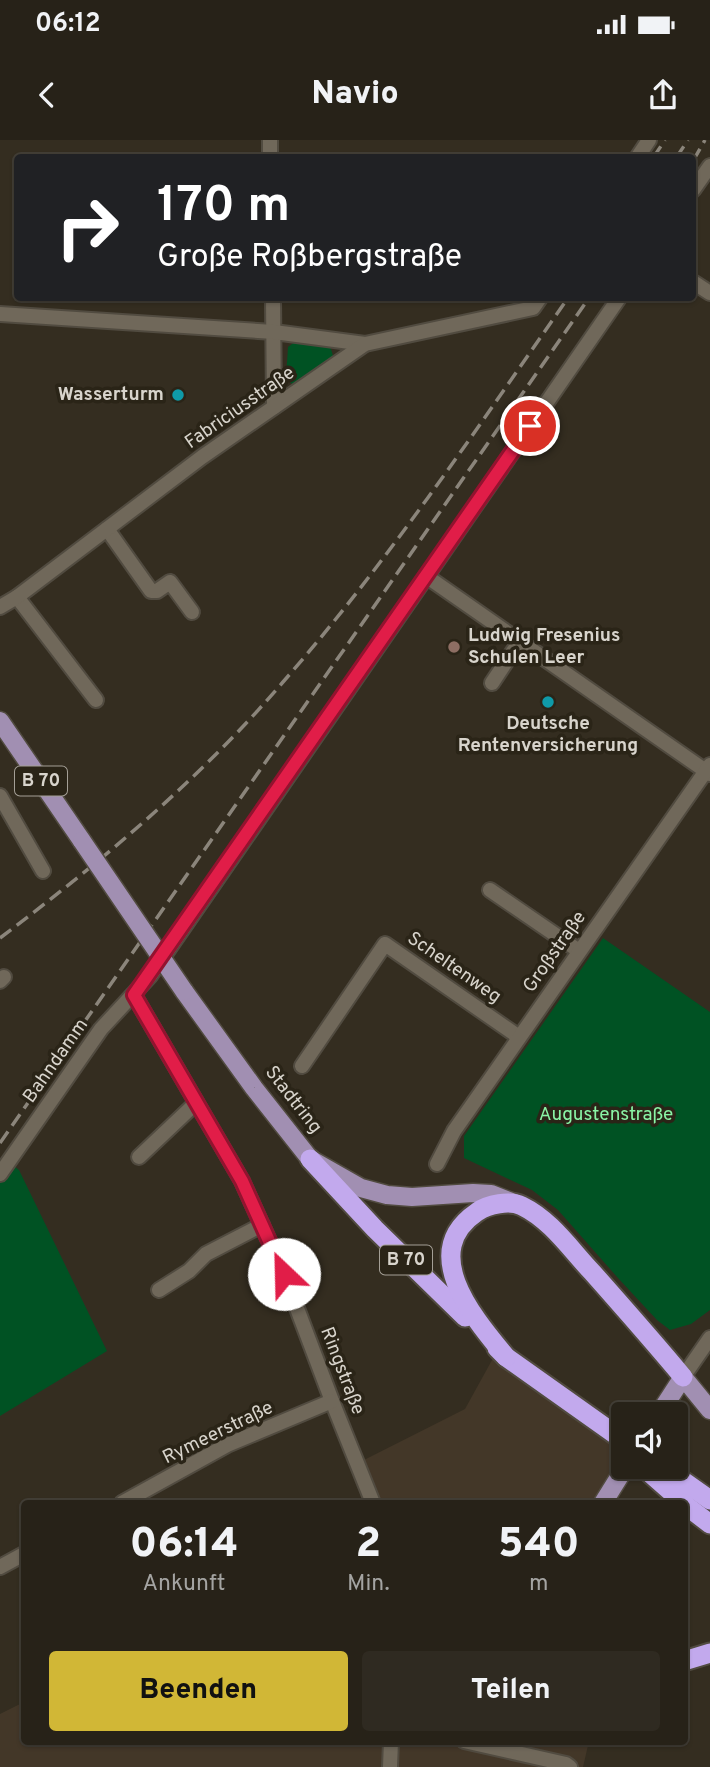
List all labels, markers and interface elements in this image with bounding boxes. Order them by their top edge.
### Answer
text: 06:12 [35,8,101,41]
text: Navio [311,75,399,115]
icon: back [28,76,66,114]
icon: share [644,76,682,114]
text: 170 m [157,177,290,239]
icon: right [42,182,133,273]
text: Große Roßbergstraße [157,238,462,278]
street label: Fabriciusstraße [180,361,300,455]
place label: Wasserturm [58,383,164,407]
marker: Wasserturm [170,387,186,403]
pin [500,396,560,456]
icon: arrive [511,407,549,445]
place label: Ludwig Fresenius Schulen Leer [468,624,620,670]
marker: Ludwig Fresenius Schulen Leer [446,639,462,655]
marker: Deutsche Rentenversicherung [540,694,556,710]
place label: Deutsche Rentenversicherung [458,712,638,758]
road number: B 70 [15,766,67,796]
street label: Großstraße [518,907,592,997]
street label: Scheltenweg [402,927,506,1009]
street label: Bahndamm [18,1014,94,1108]
street label: Stadtring [259,1061,327,1139]
park label: Augustenstraße [539,1103,673,1127]
position arrow [247,1237,321,1311]
road number: B 70 [380,1246,432,1274]
street label: Ringstraße [314,1324,370,1418]
street label: Rymeerstraße [159,1396,277,1470]
map controls [611,1402,688,1479]
button: sound [611,1402,688,1479]
text: 06:14 [129,1519,239,1572]
text: 2 [355,1519,381,1572]
text: 540 [498,1519,580,1572]
text: Ankunft [142,1570,226,1599]
text: Min. [347,1570,390,1599]
text: m [529,1570,549,1599]
button: Beenden [49,1651,348,1731]
button: Teilen [362,1651,660,1731]

